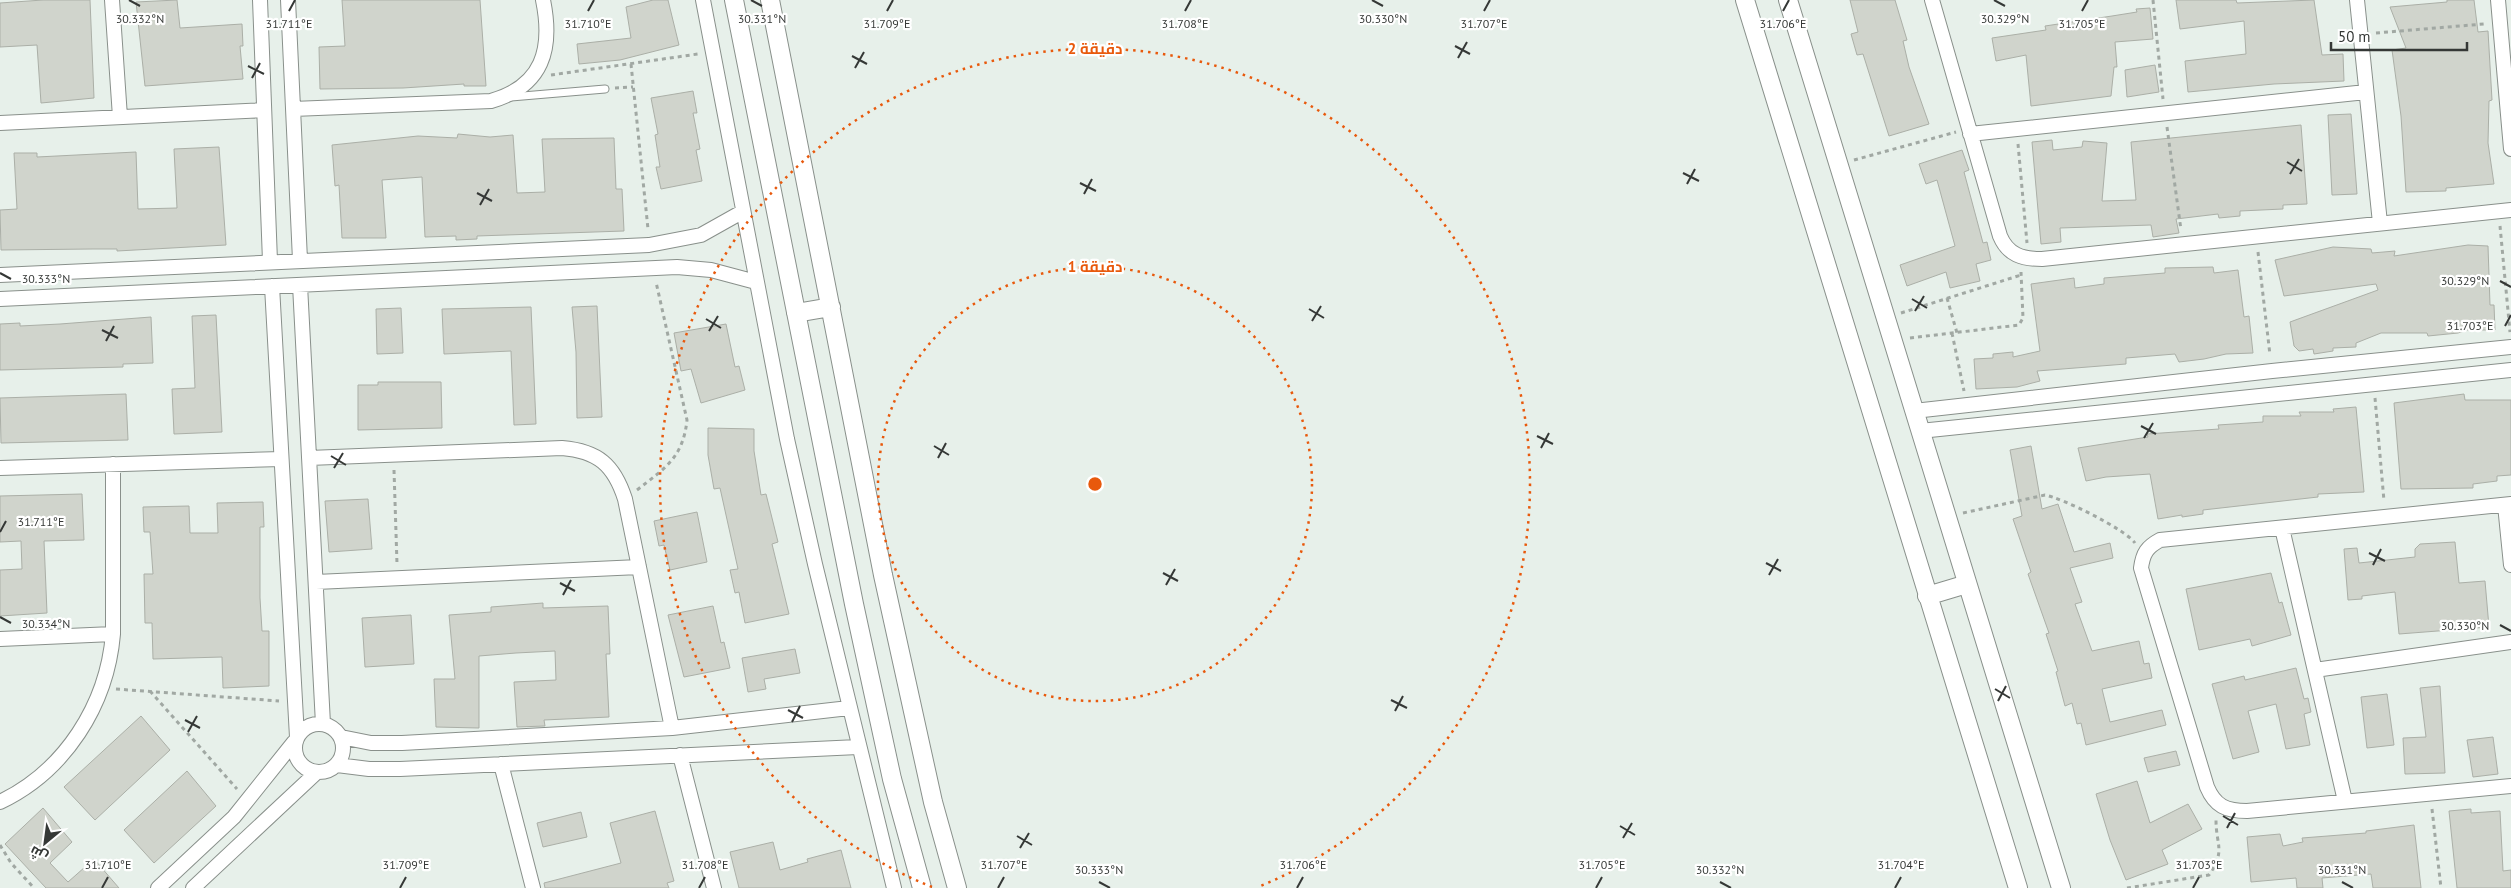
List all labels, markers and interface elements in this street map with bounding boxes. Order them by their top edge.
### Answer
text: 30.332°N [116,11,164,26]
text: 30.331°N [738,11,786,26]
text: 30.330°N [1359,11,1407,26]
text: 30.329°N [1981,11,2029,26]
text: 31.711°E [266,16,312,31]
text: 31.710°E [565,16,611,31]
text: 31.709°E [864,16,910,31]
text: 31.708°E [1162,16,1208,31]
text: 31.707°E [1461,16,1507,31]
text: 31.706°E [1760,16,1806,31]
text: 31.705°E [2059,16,2105,31]
scale bar [2331,20,2467,52]
text: 50 m [2338,27,2371,46]
text: 2 دقيقة [1068,39,1122,58]
text: 1 دقيقة [1068,257,1122,276]
text: 30.333°N [22,271,70,286]
text: 30.329°N [2441,273,2489,288]
text: 31.703°E [2447,318,2493,333]
centre of rings [1086,475,1104,493]
text: 31.711°E [18,514,64,529]
text: 30.334°N [22,616,70,631]
text: 30.330°N [2441,618,2489,633]
north arrow [20,818,70,868]
text: ش [26,842,51,867]
text: 31.710°E [85,857,131,872]
text: 31.709°E [383,857,429,872]
text: 31.708°E [682,857,728,872]
text: 31.707°E [981,857,1027,872]
text: 31.706°E [1280,857,1326,872]
text: 31.705°E [1579,857,1625,872]
text: 31.704°E [1878,857,1924,872]
text: 31.703°E [2176,857,2222,872]
text: 30.333°N [1075,862,1123,877]
text: 30.332°N [1696,862,1744,877]
text: 30.331°N [2318,862,2366,877]

